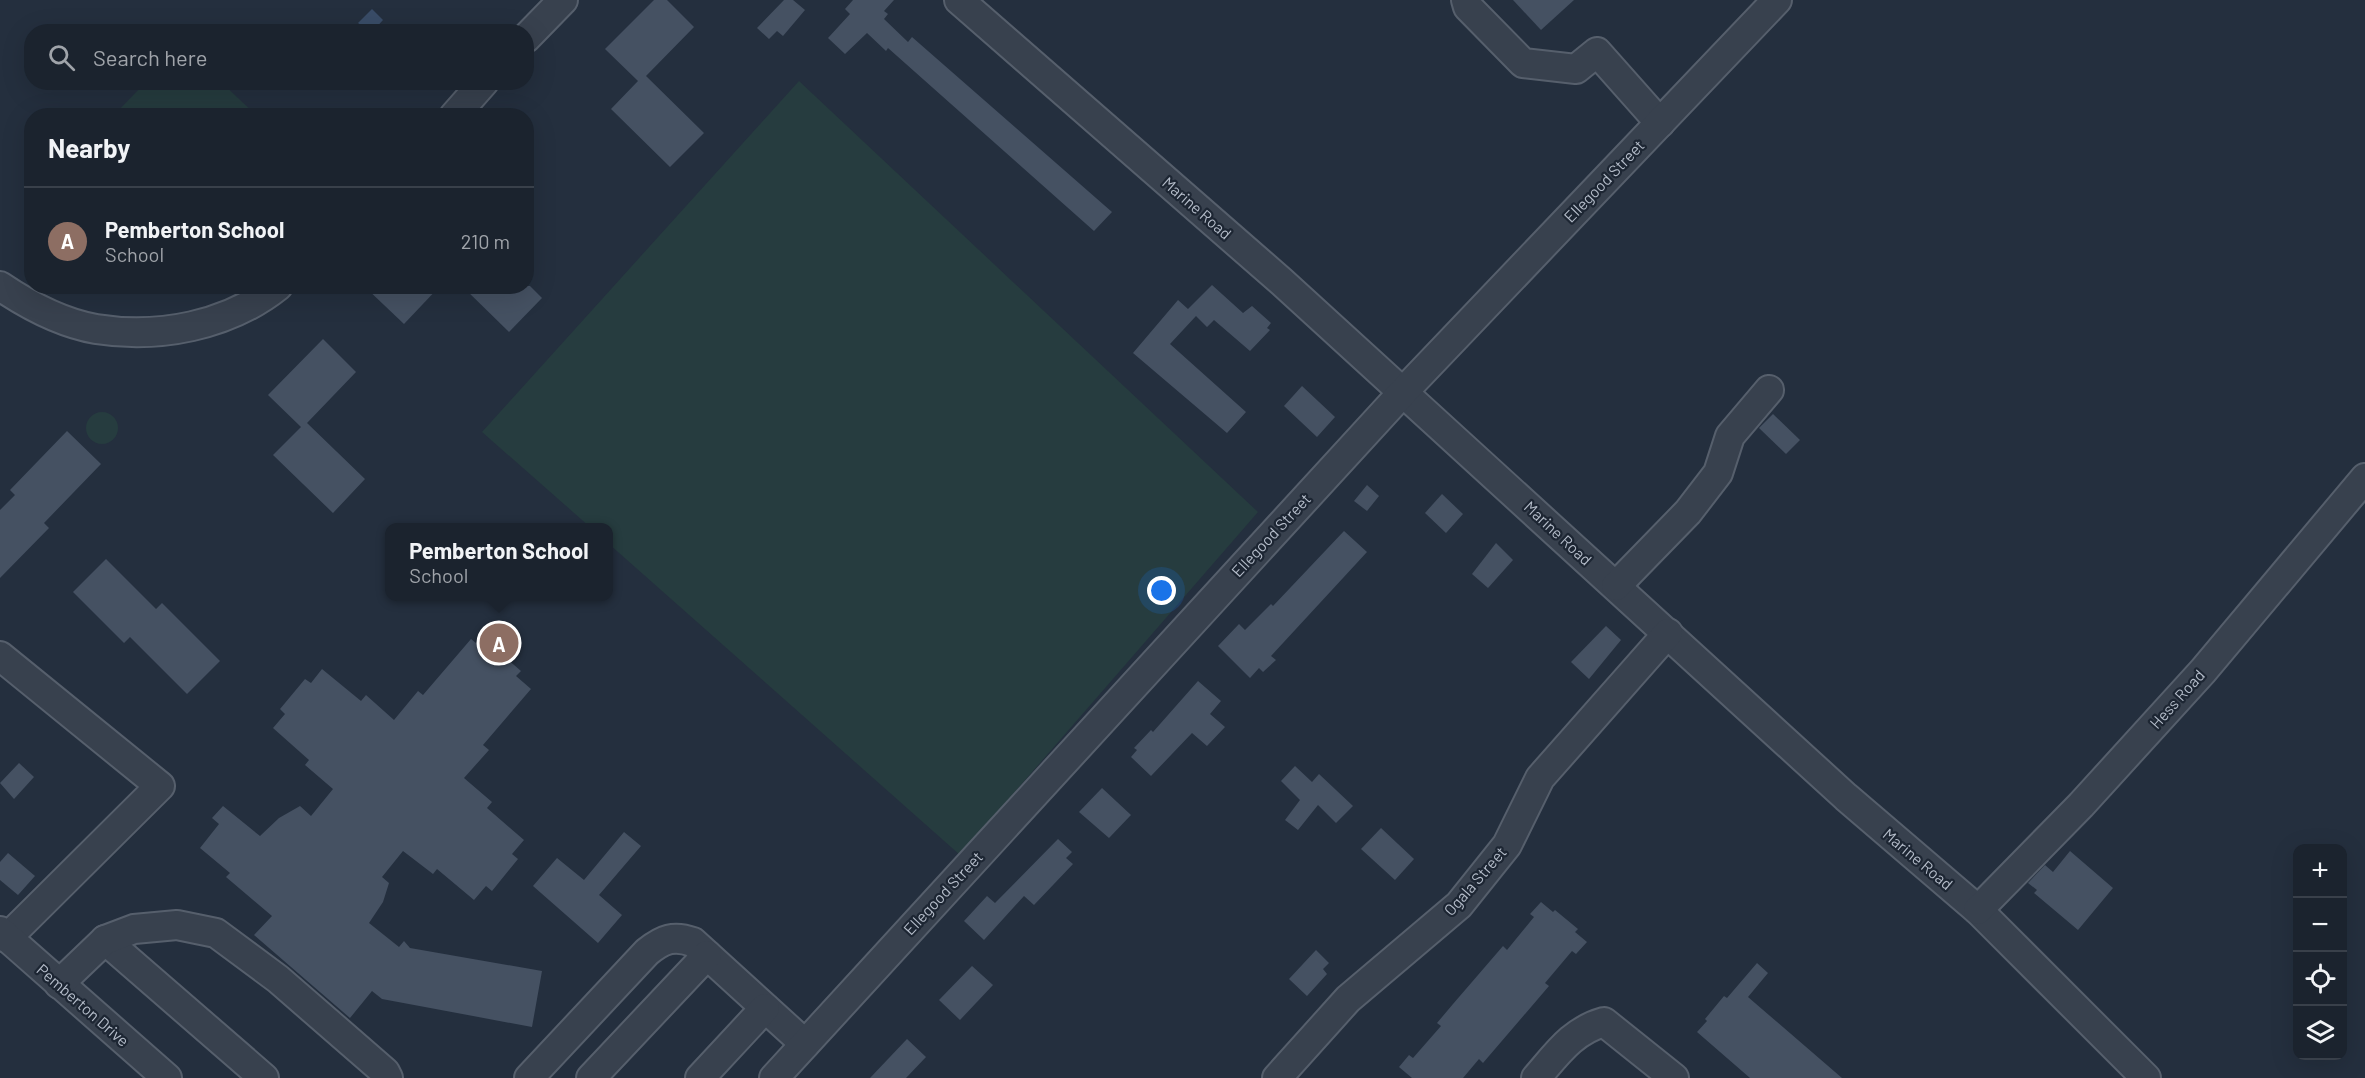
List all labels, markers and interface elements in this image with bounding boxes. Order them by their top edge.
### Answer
search box [24,24,534,90]
icon: search [45,41,78,74]
text: Search here [93,44,207,70]
text: Nearby [48,132,130,163]
street label: Ellegood Street [1560,136,1648,226]
street label: Marine Road [1159,173,1236,243]
text: Pemberton School [105,216,284,242]
text: A [61,229,74,253]
text: 210 m [461,229,510,253]
text: School [105,242,164,266]
street label: Ellegood Street [1227,489,1314,580]
street label: Marine Road [1521,497,1596,569]
popup [385,523,613,601]
text: Pemberton School [409,537,589,563]
text: School [409,563,468,587]
your location [1147,576,1176,605]
pin: A [480,620,518,666]
street label: Hess Road [2145,665,2208,732]
street label: Marine Road [1880,824,1957,893]
street label: Ogala Street [1439,842,1510,919]
map controls [2293,844,2347,1060]
button: + [2293,844,2347,898]
street label: Ellegood Street [899,847,986,938]
button: − [2293,898,2347,952]
button: locate [2293,952,2347,1006]
street label: Pemberton Drive [33,959,133,1050]
button: layers [2293,1006,2347,1060]

